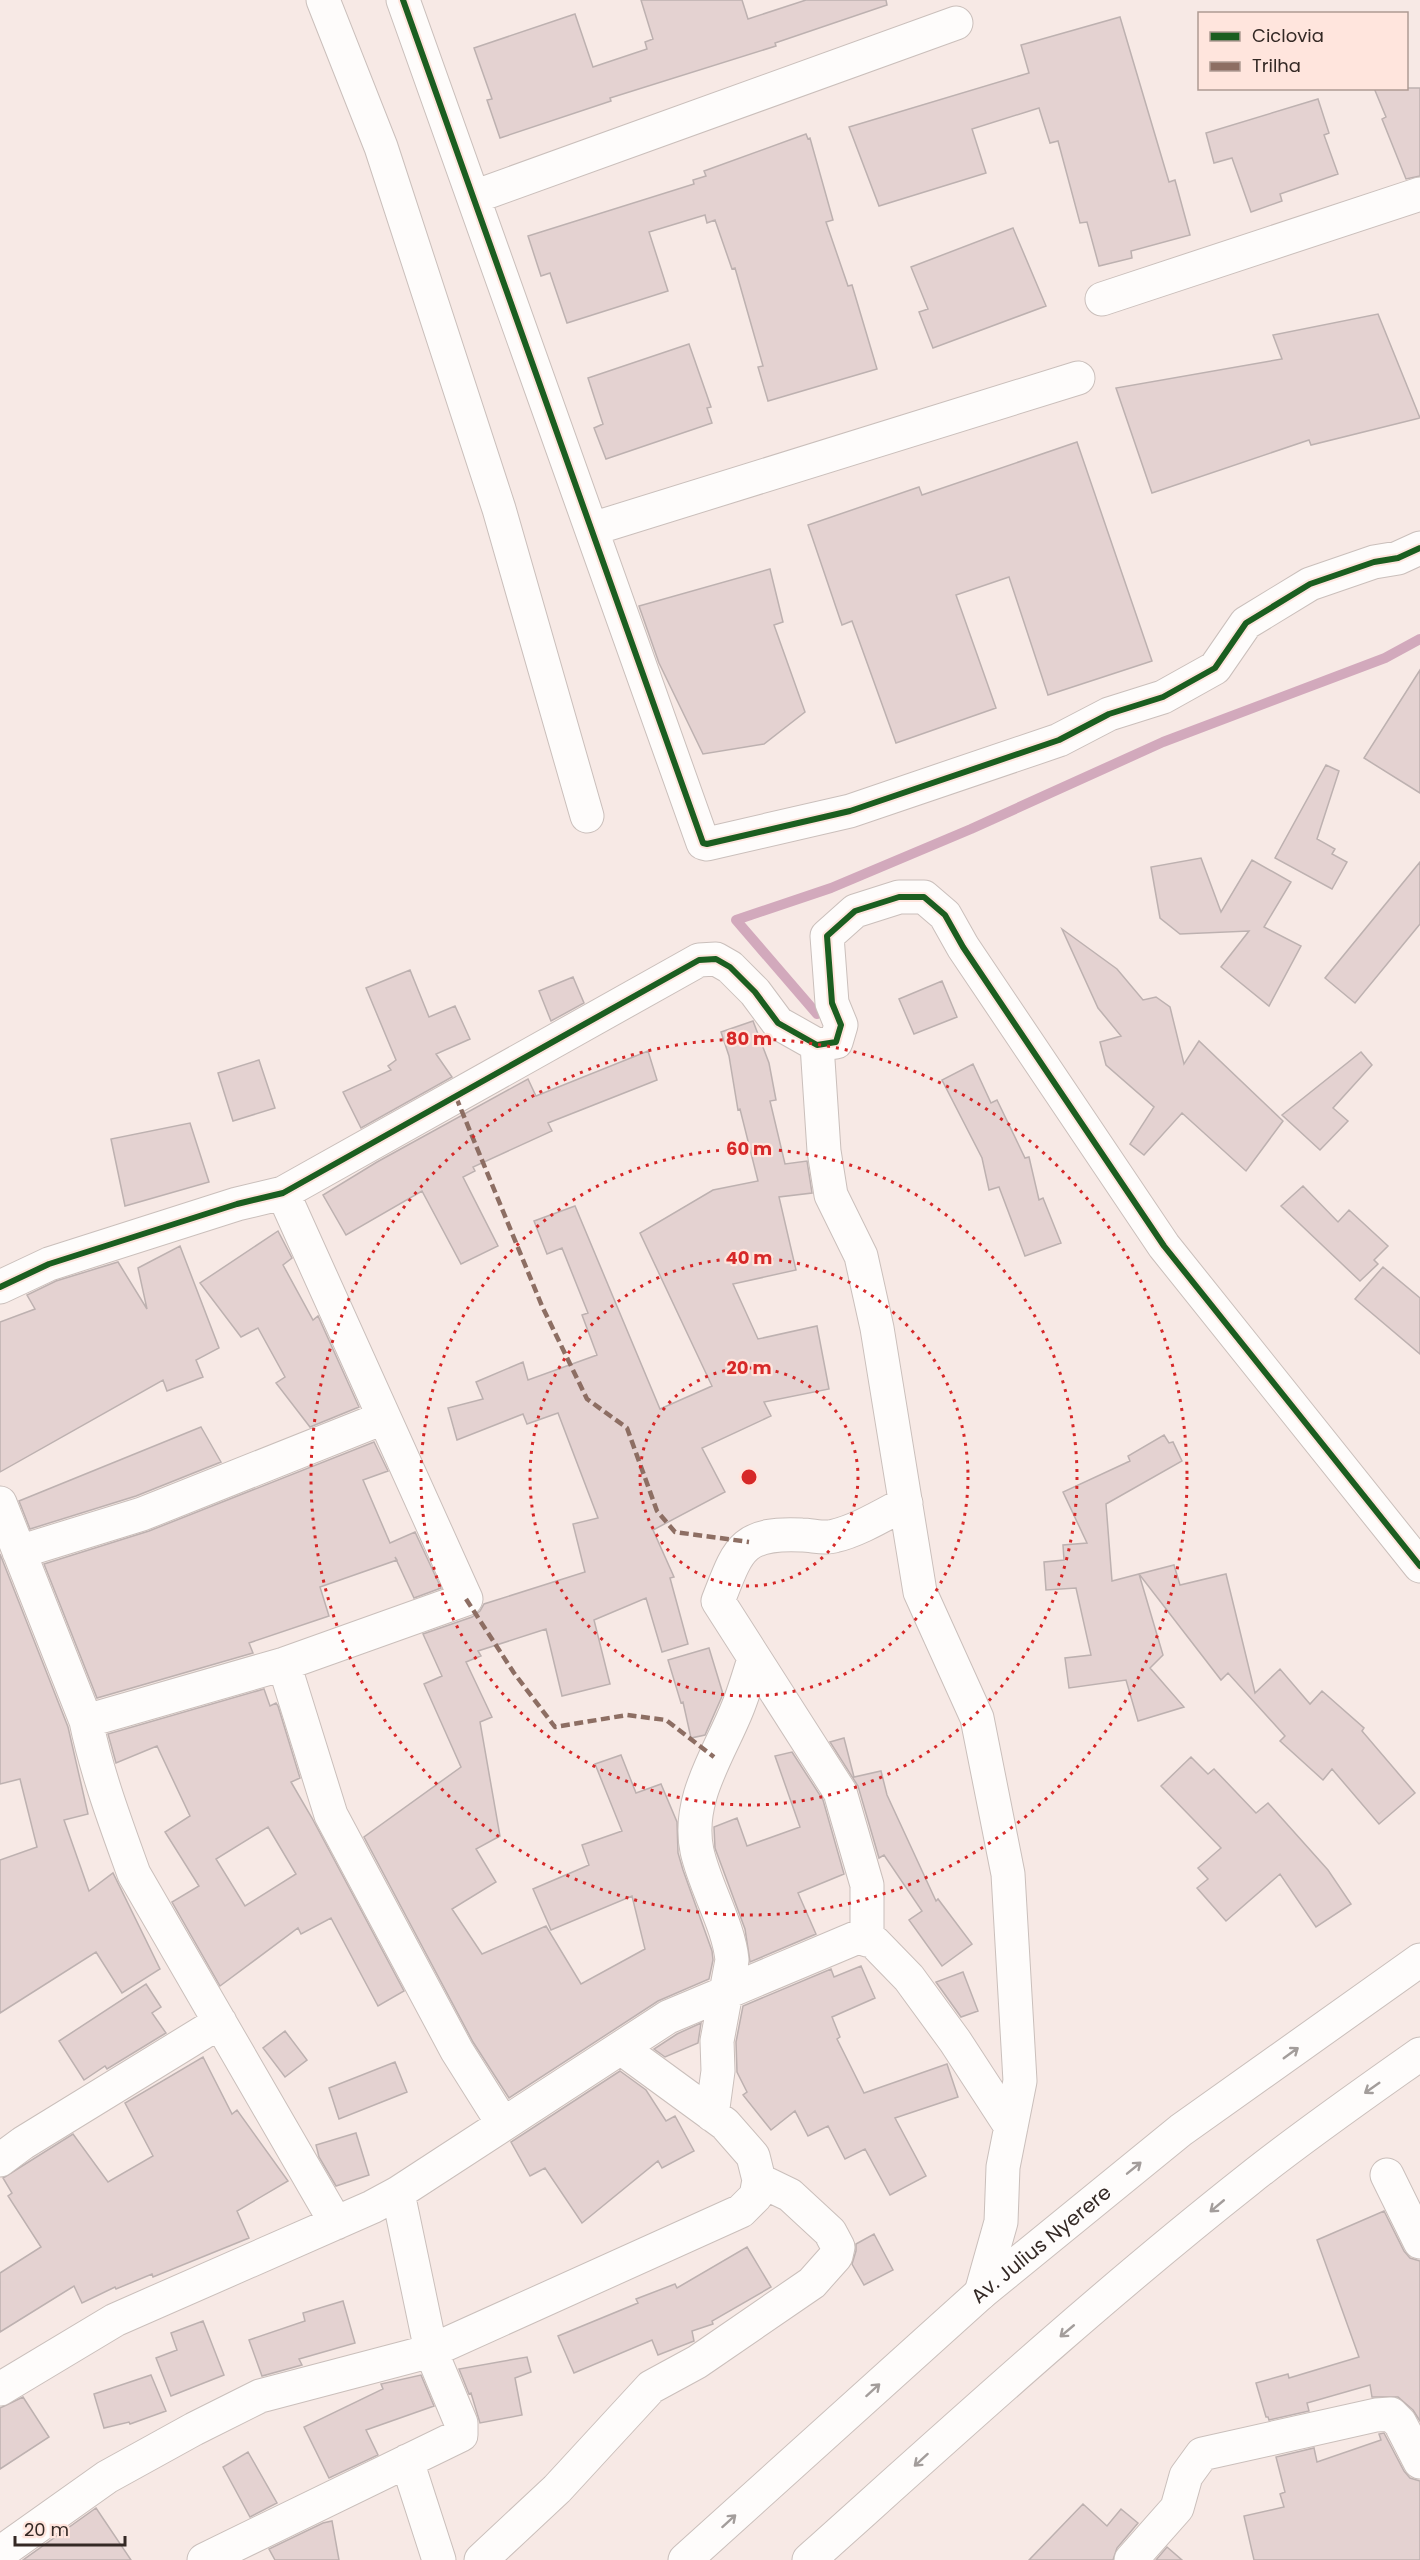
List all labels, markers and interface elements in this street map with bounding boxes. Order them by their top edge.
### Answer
legend [1198,12,1408,90]
text: Ciclovia [1252,23,1324,48]
text: Trilha [1252,53,1301,78]
text: 80 m [726,1026,772,1051]
text: 60 m [726,1136,772,1161]
text: 40 m [726,1245,772,1270]
text: 20 m [727,1355,771,1380]
centre of rings [739,1467,759,1487]
one-way arrow [1282,2047,1298,2059]
one-way arrow [1365,2082,1381,2094]
one-way arrow [1126,2162,1142,2175]
street label: Av. Julius Nyerere [965,2178,1117,2310]
one-way arrow [1209,2199,1225,2212]
one-way arrow [1060,2324,1075,2338]
one-way arrow [866,2383,881,2397]
one-way arrow [914,2453,929,2467]
scale bar [15,2509,124,2547]
one-way arrow [721,2514,736,2528]
text: 20 m [24,2517,69,2542]

